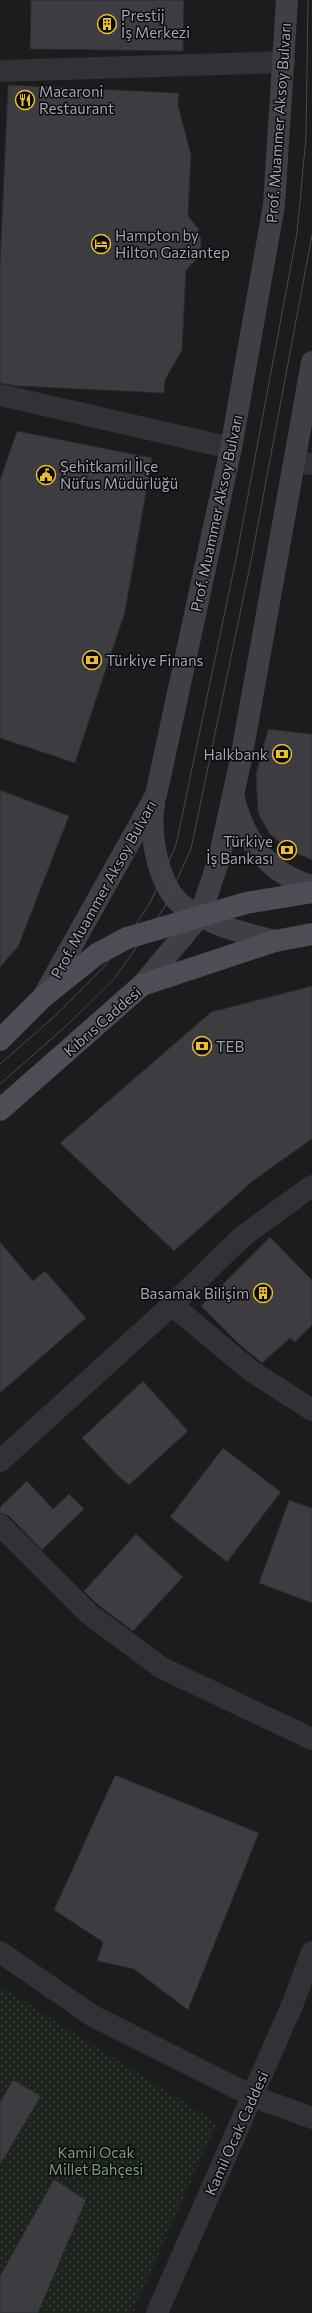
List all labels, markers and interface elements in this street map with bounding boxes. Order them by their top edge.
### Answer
place label: Prestij İş Merkezi [121,6,190,41]
building icon: Prestij İş Merkezi [96,13,118,35]
street label: Prof. Muammer Aksoy Bulvarı [262,22,294,224]
place label: Macaroni Restaurant [39,82,114,117]
restaurant icon: Macaroni Restaurant [14,89,36,111]
place label: Hampton by Hilton Gaziantep [115,226,230,261]
hotel icon: Hampton by Hilton Gaziantep [90,233,112,255]
street label: Prof. Muammer Aksoy Bulvarı [186,413,246,613]
place label: Şehitkamil İlçe Nüfus Müdürlüğü [60,457,178,492]
public building icon: Şehitkamil İlçe Nüfus Müdürlüğü [35,464,57,486]
bank icon: Türkiye Finans [81,649,103,671]
place label: Türkiye Finans [106,651,203,669]
bank icon: Halkbank [271,743,293,765]
place label: Halkbank [204,745,268,763]
street label: Prof. Muammer Aksoy Bulvarı [46,797,160,981]
place label: Türkiye İş Bankası [206,832,273,867]
bank icon: Türkiye İş Bankası [276,839,298,861]
street label: Kıbrıs Caddesi [60,983,144,1059]
bank icon: TEB [191,1035,213,1057]
place label: TEB [216,1037,245,1055]
building icon: Basamak Bilişim [252,1282,274,1304]
place label: Basamak Bilişim [140,1284,249,1302]
street label: Kamil Ocak Caddesi [201,2068,271,2198]
park label: Kamil Ocak Millet Bahçesi [49,2143,143,2178]

